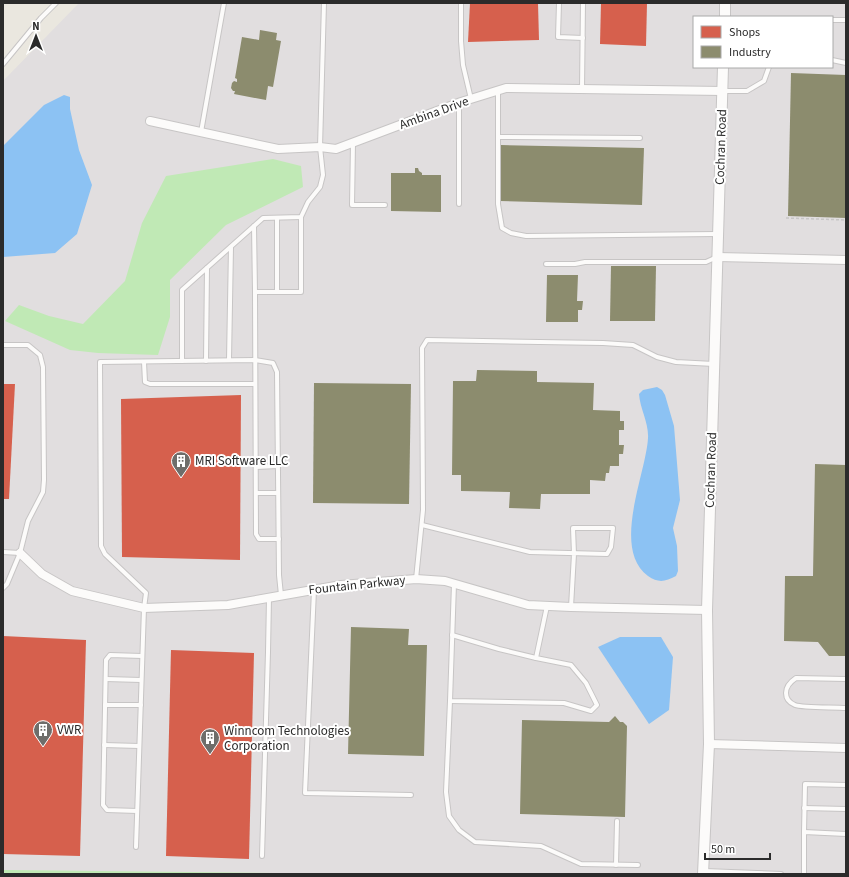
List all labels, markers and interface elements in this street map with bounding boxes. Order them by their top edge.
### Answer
north arrow [16,16,56,56]
legend [693,16,833,68]
text: N [32,19,40,34]
text: Shops [729,24,760,41]
text: Industry [729,44,771,61]
street label: Ambina Drive [397,92,471,134]
street label: Cochran Road [711,109,731,185]
street label: Cochran Road [701,432,721,508]
building icon: MRI Software LLC [170,450,192,478]
place label: MRI Software LLC [195,452,288,470]
street label: Fountain Parkway [308,571,406,599]
building icon: VWR [32,719,54,747]
place label: VWR [57,721,82,739]
place label: Winncom Technologies Corporation [224,722,350,755]
building icon: Winncom Technologies Corporation [199,727,221,755]
scale bar [705,835,770,861]
text: 50 m [711,841,735,858]

